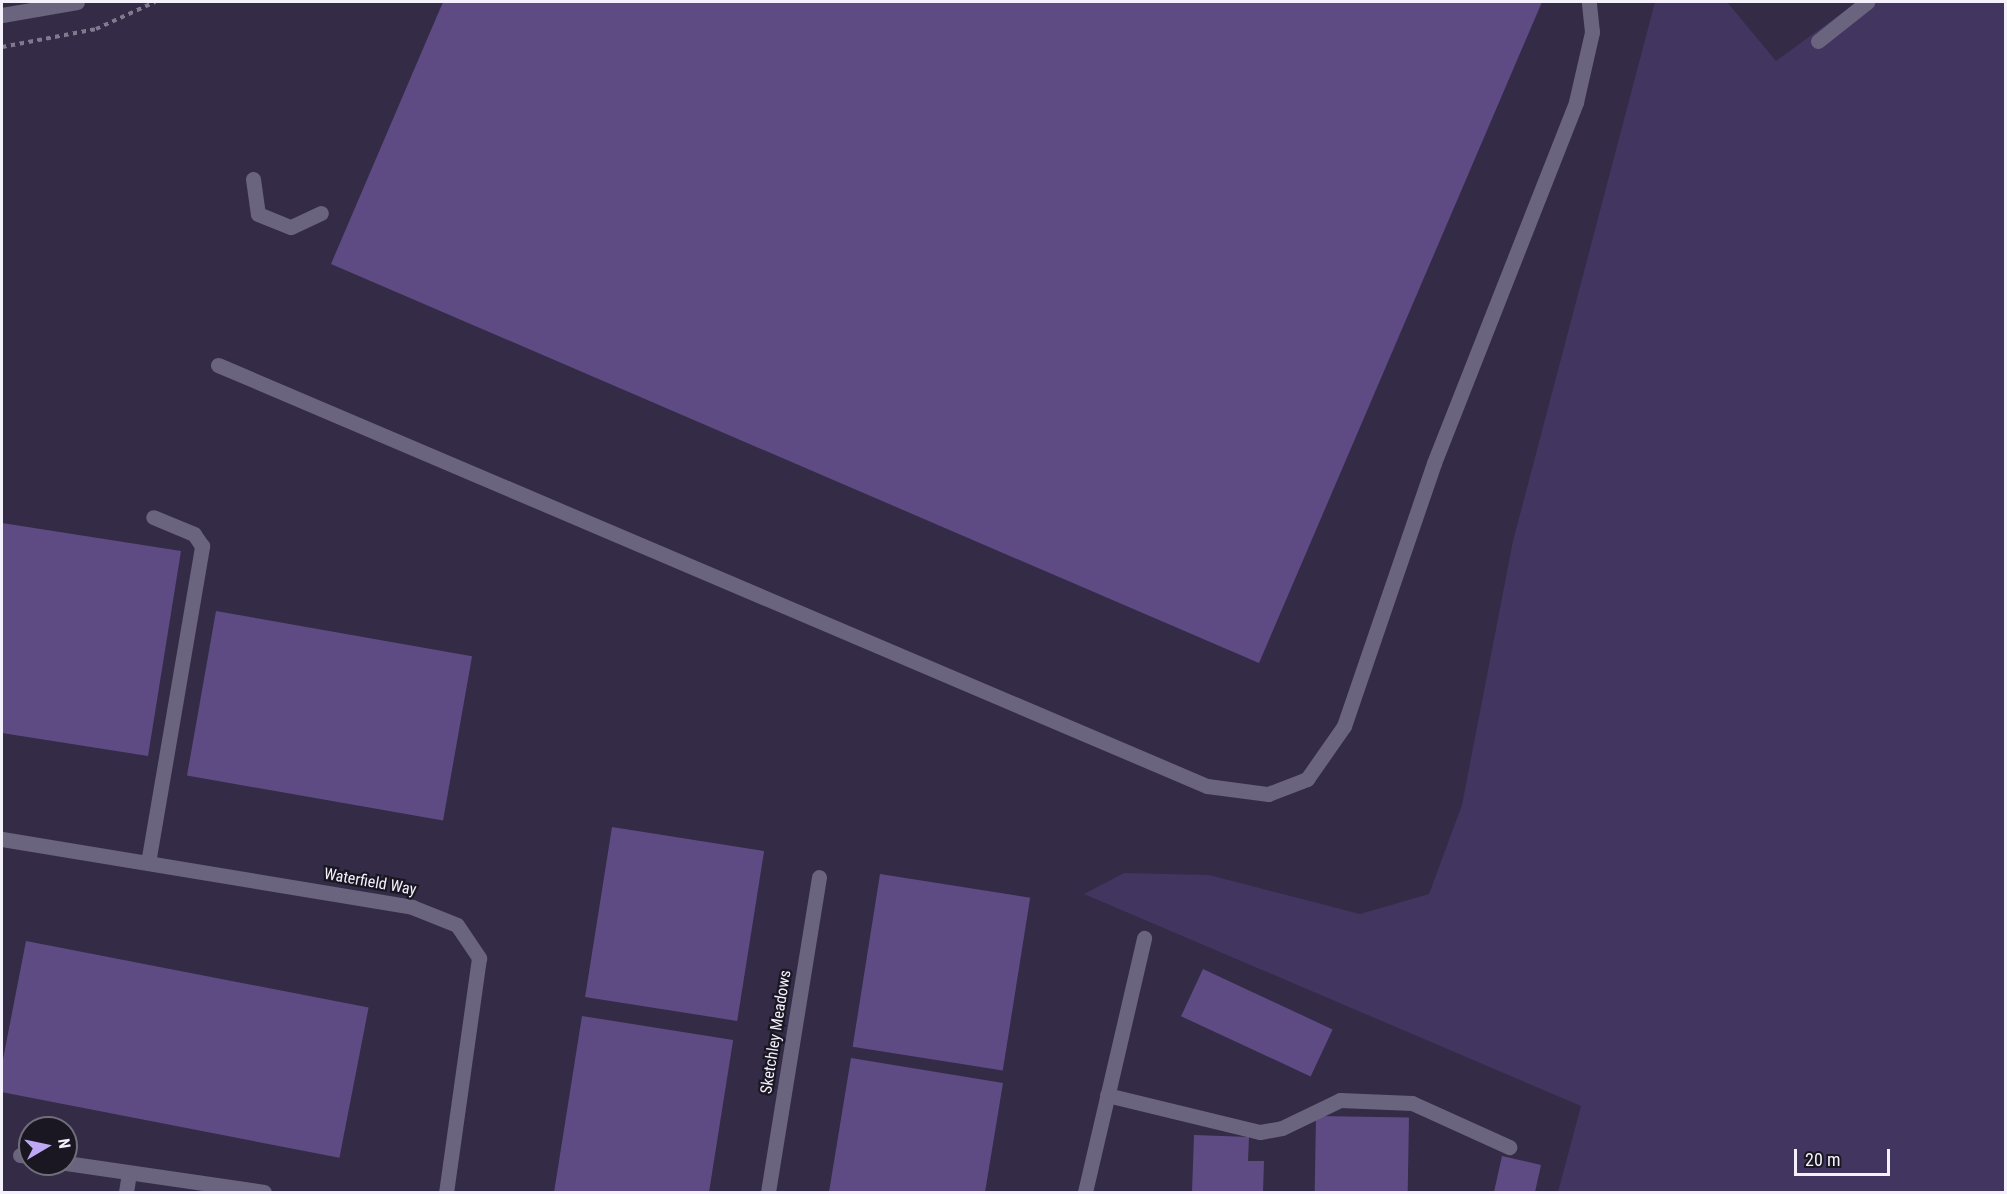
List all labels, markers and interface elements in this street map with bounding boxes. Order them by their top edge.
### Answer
street label: Waterfield Way [322,864,418,900]
street label: Sketchley Meadows [757,969,795,1095]
north arrow [18,1116,78,1176]
text: N [54,1137,74,1150]
scale bar [1797,1137,1893,1175]
text: 20 m [1805,1149,1840,1170]

